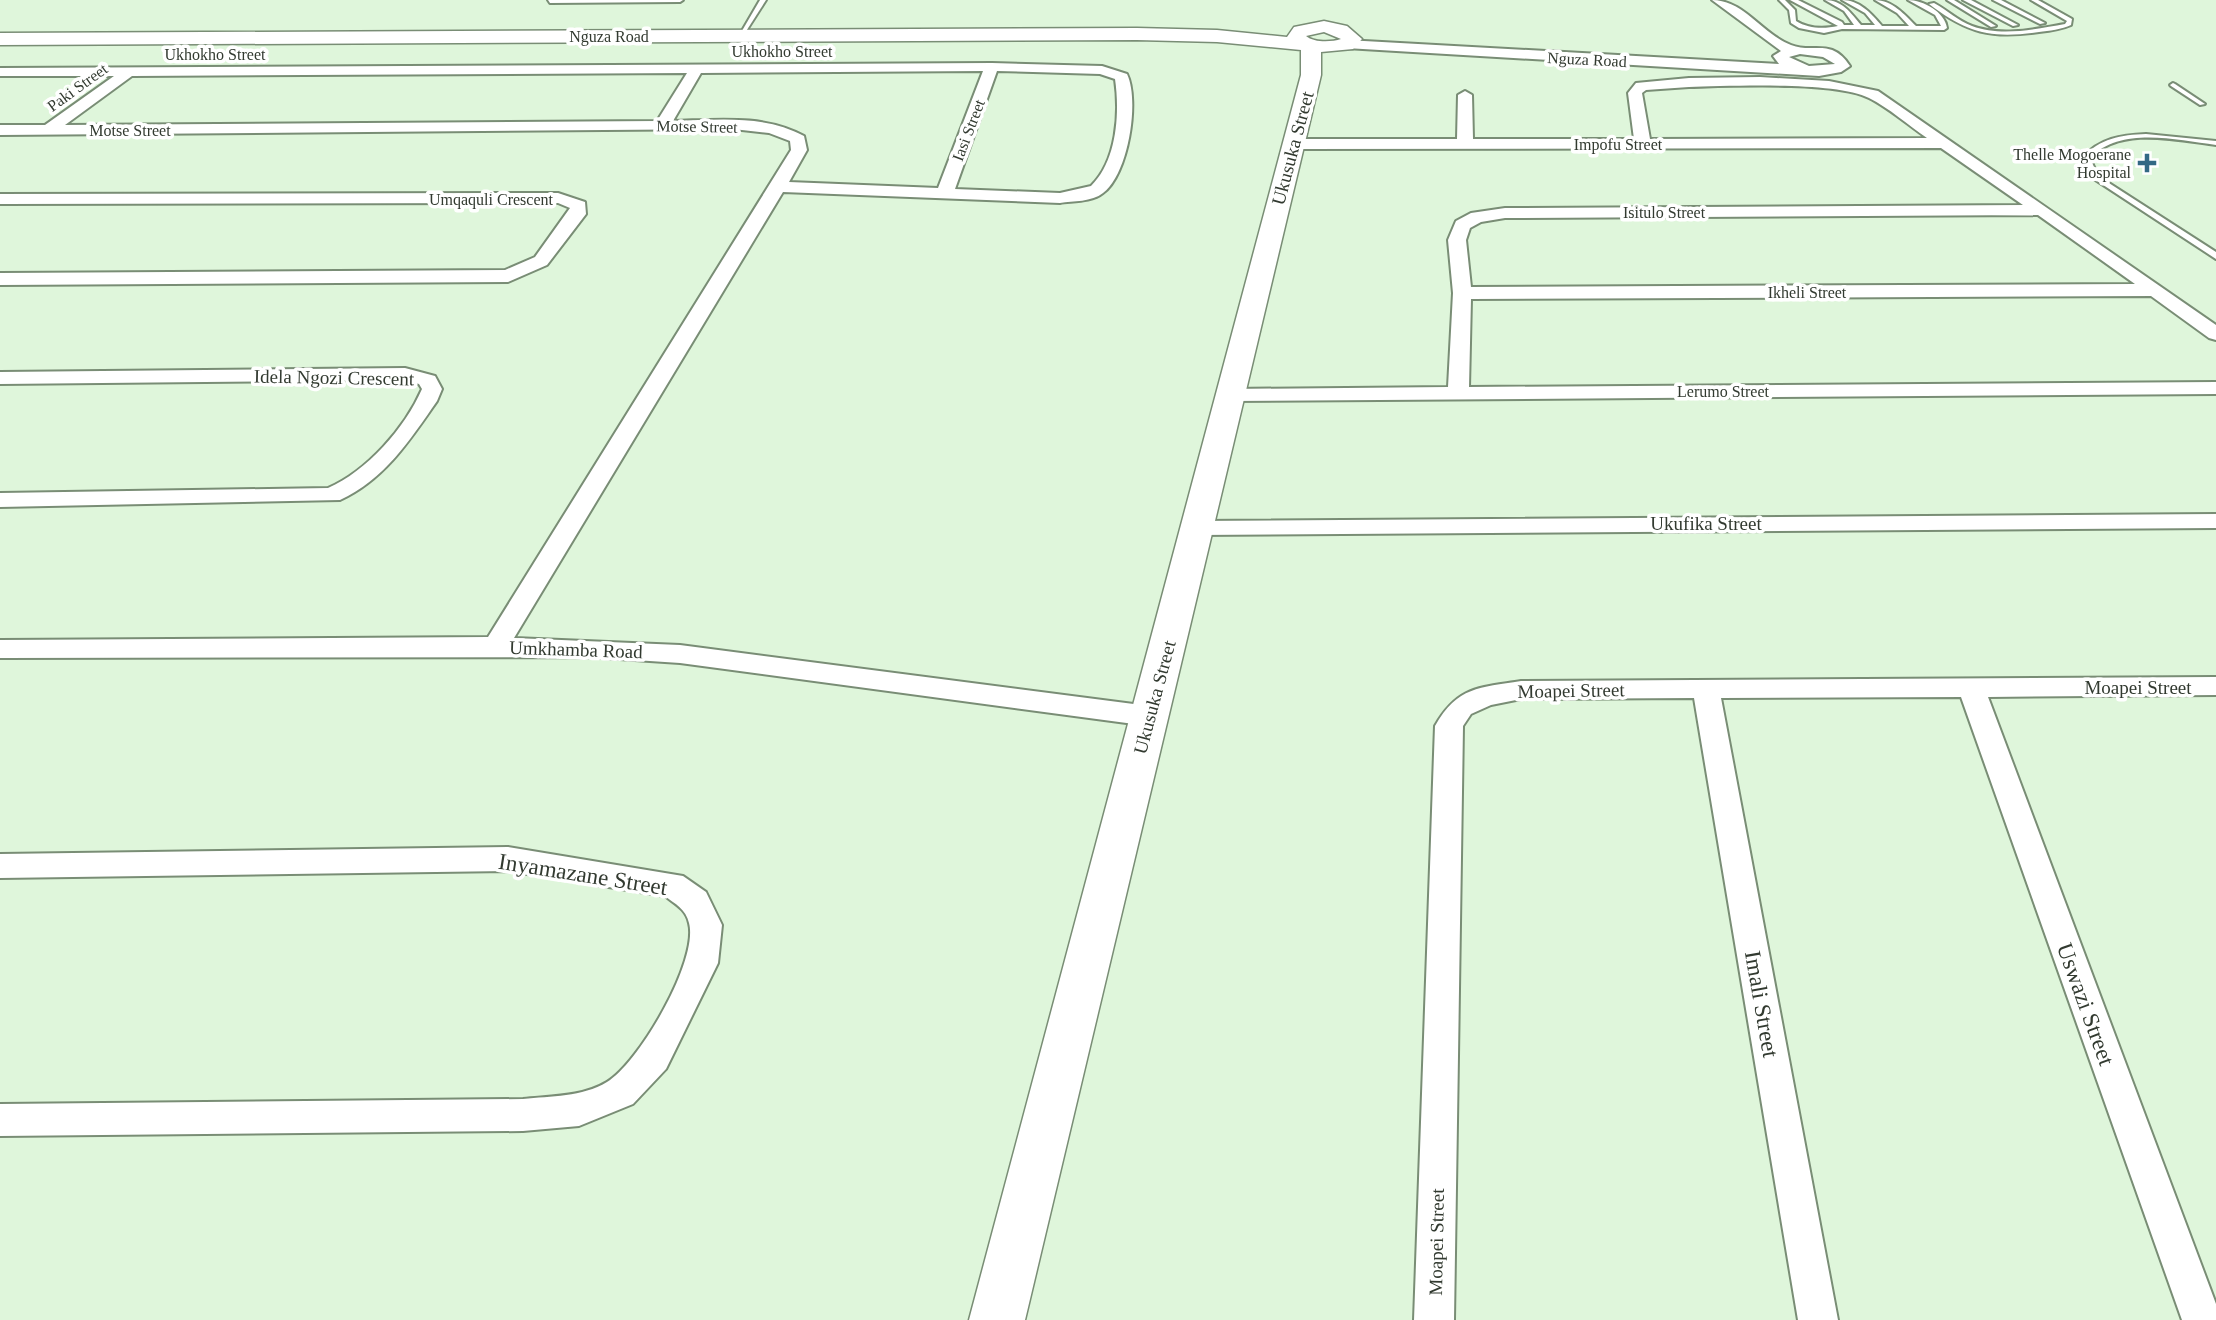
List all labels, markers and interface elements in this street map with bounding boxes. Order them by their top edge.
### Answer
street label: Nguza Road [569,28,649,46]
street label: Ukhokho Street [732,43,833,60]
street label: Ukhokho Street [165,46,266,63]
street label: Nguza Road [1547,49,1627,71]
street label: Paki Street [44,60,111,115]
street label: Ukusuka Street [1267,88,1318,207]
street label: Iasi Street [949,97,988,163]
street label: Motse Street [656,117,738,136]
street label: Motse Street [89,122,171,139]
street label: Impofu Street [1574,136,1663,154]
place label: Thelle Mogoerane Hospital [2013,146,2132,182]
marker: Thelle Mogoerane Hospital [2137,153,2157,173]
street label: Umqaquli Crescent [429,191,554,209]
street label: Isitulo Street [1623,204,1706,221]
street label: Ikheli Street [1768,284,1847,301]
street label: Idela Ngozi Crescent [254,366,415,389]
street label: Lerumo Street [1677,383,1770,400]
street label: Ukufika Street [1650,513,1762,534]
street label: Umkhamba Road [509,637,644,662]
street label: Ukusuka Street [1129,637,1180,756]
street label: Moapei Street [2084,677,2192,698]
street label: Moapei Street [1517,679,1625,702]
street label: Inyamazane Street [497,849,670,900]
street label: Uswazi Street [2052,940,2119,1069]
street label: Imali Street [1740,949,1783,1060]
street label: Moapei Street [1425,1188,1448,1296]

